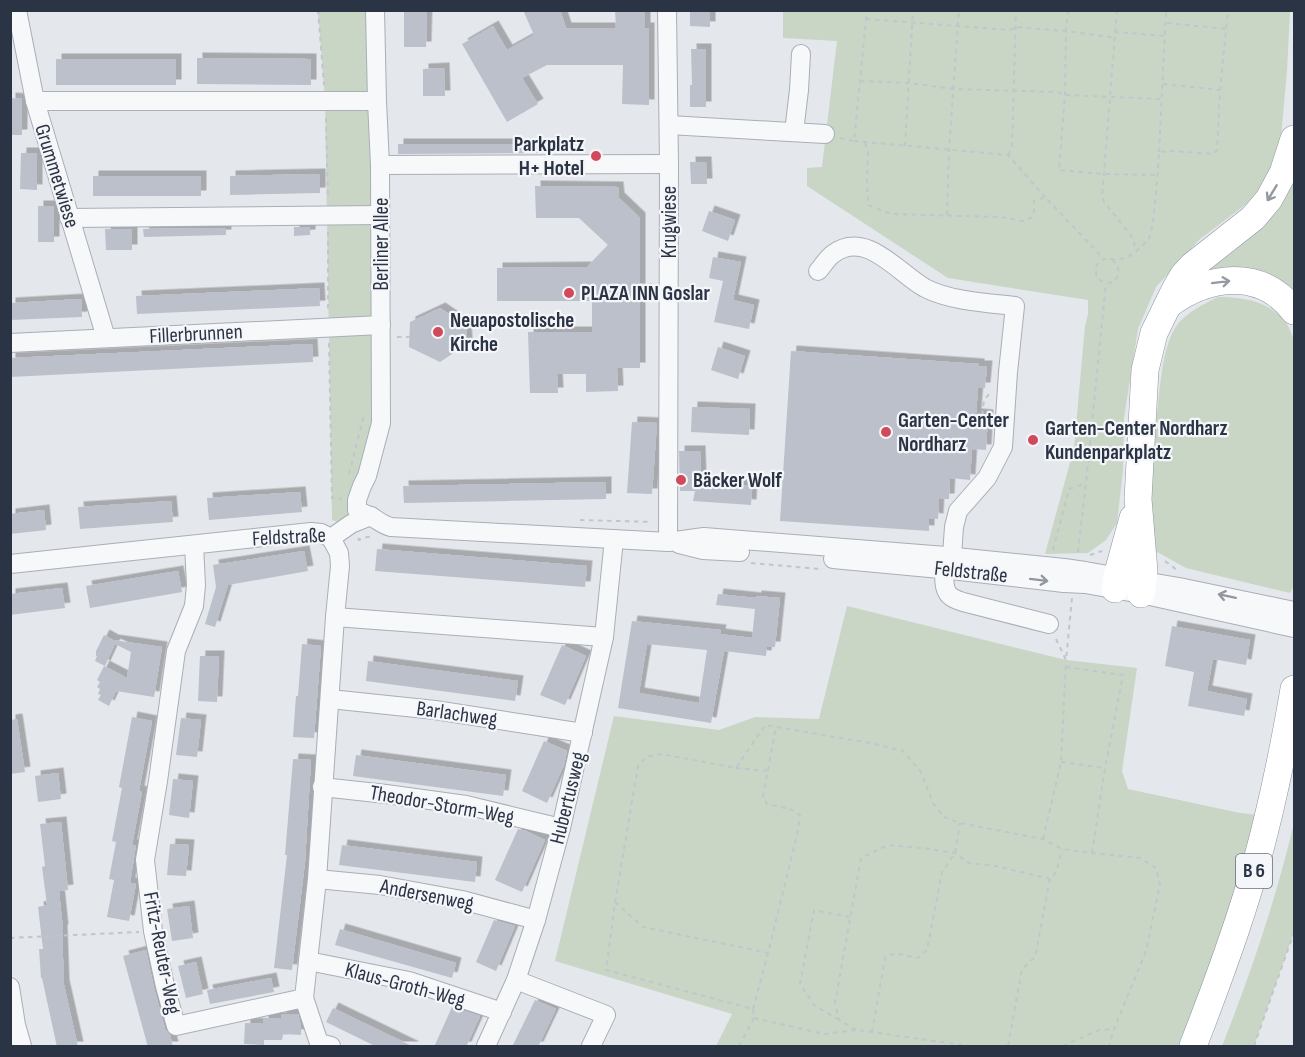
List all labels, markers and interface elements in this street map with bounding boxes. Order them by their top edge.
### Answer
street label: Grummetwiese [29,121,85,231]
place label: Parkplatz H+ Hotel [514,132,584,181]
marker: Parkplatz H+ Hotel [589,149,603,163]
one-way arrow [1266,184,1278,201]
street label: Krugwiese [657,186,682,258]
street label: Berliner Allee [369,198,394,290]
one-way arrow [1211,276,1231,287]
place label: PLAZA INN Goslar [581,281,710,306]
marker: PLAZA INN Goslar [562,286,576,300]
place label: Neuapostolische Kirche [450,308,574,357]
street label: Fillerbrunnen [149,319,243,349]
marker: Neuapostolische Kirche [431,325,445,339]
place label: Garten-Center Nordharz [898,408,1009,457]
place label: Garten-Center Nordharz Kundenparkplatz [1045,416,1228,465]
marker: Garten-Center Nordharz [879,425,893,439]
marker: Garten-Center Nordharz Kundenparkplatz [1026,433,1040,447]
place label: Bäcker Wolf [693,468,782,493]
marker: Bäcker Wolf [674,473,688,487]
street label: Feldstraße [252,523,326,551]
street label: Feldstraße [933,556,1009,588]
one-way arrow [1029,574,1049,585]
one-way arrow [1217,590,1237,601]
street label: Barlachweg [415,696,499,732]
street label: Hubertusweg [544,749,592,847]
street label: Theodor-Storm-Weg [368,780,516,830]
road number: B 6 [1236,854,1272,888]
street label: Andersenweg [377,873,476,916]
street label: Fritz-Reuter-Weg [138,890,186,1016]
street label: Klaus-Groth-Weg [342,957,468,1013]

